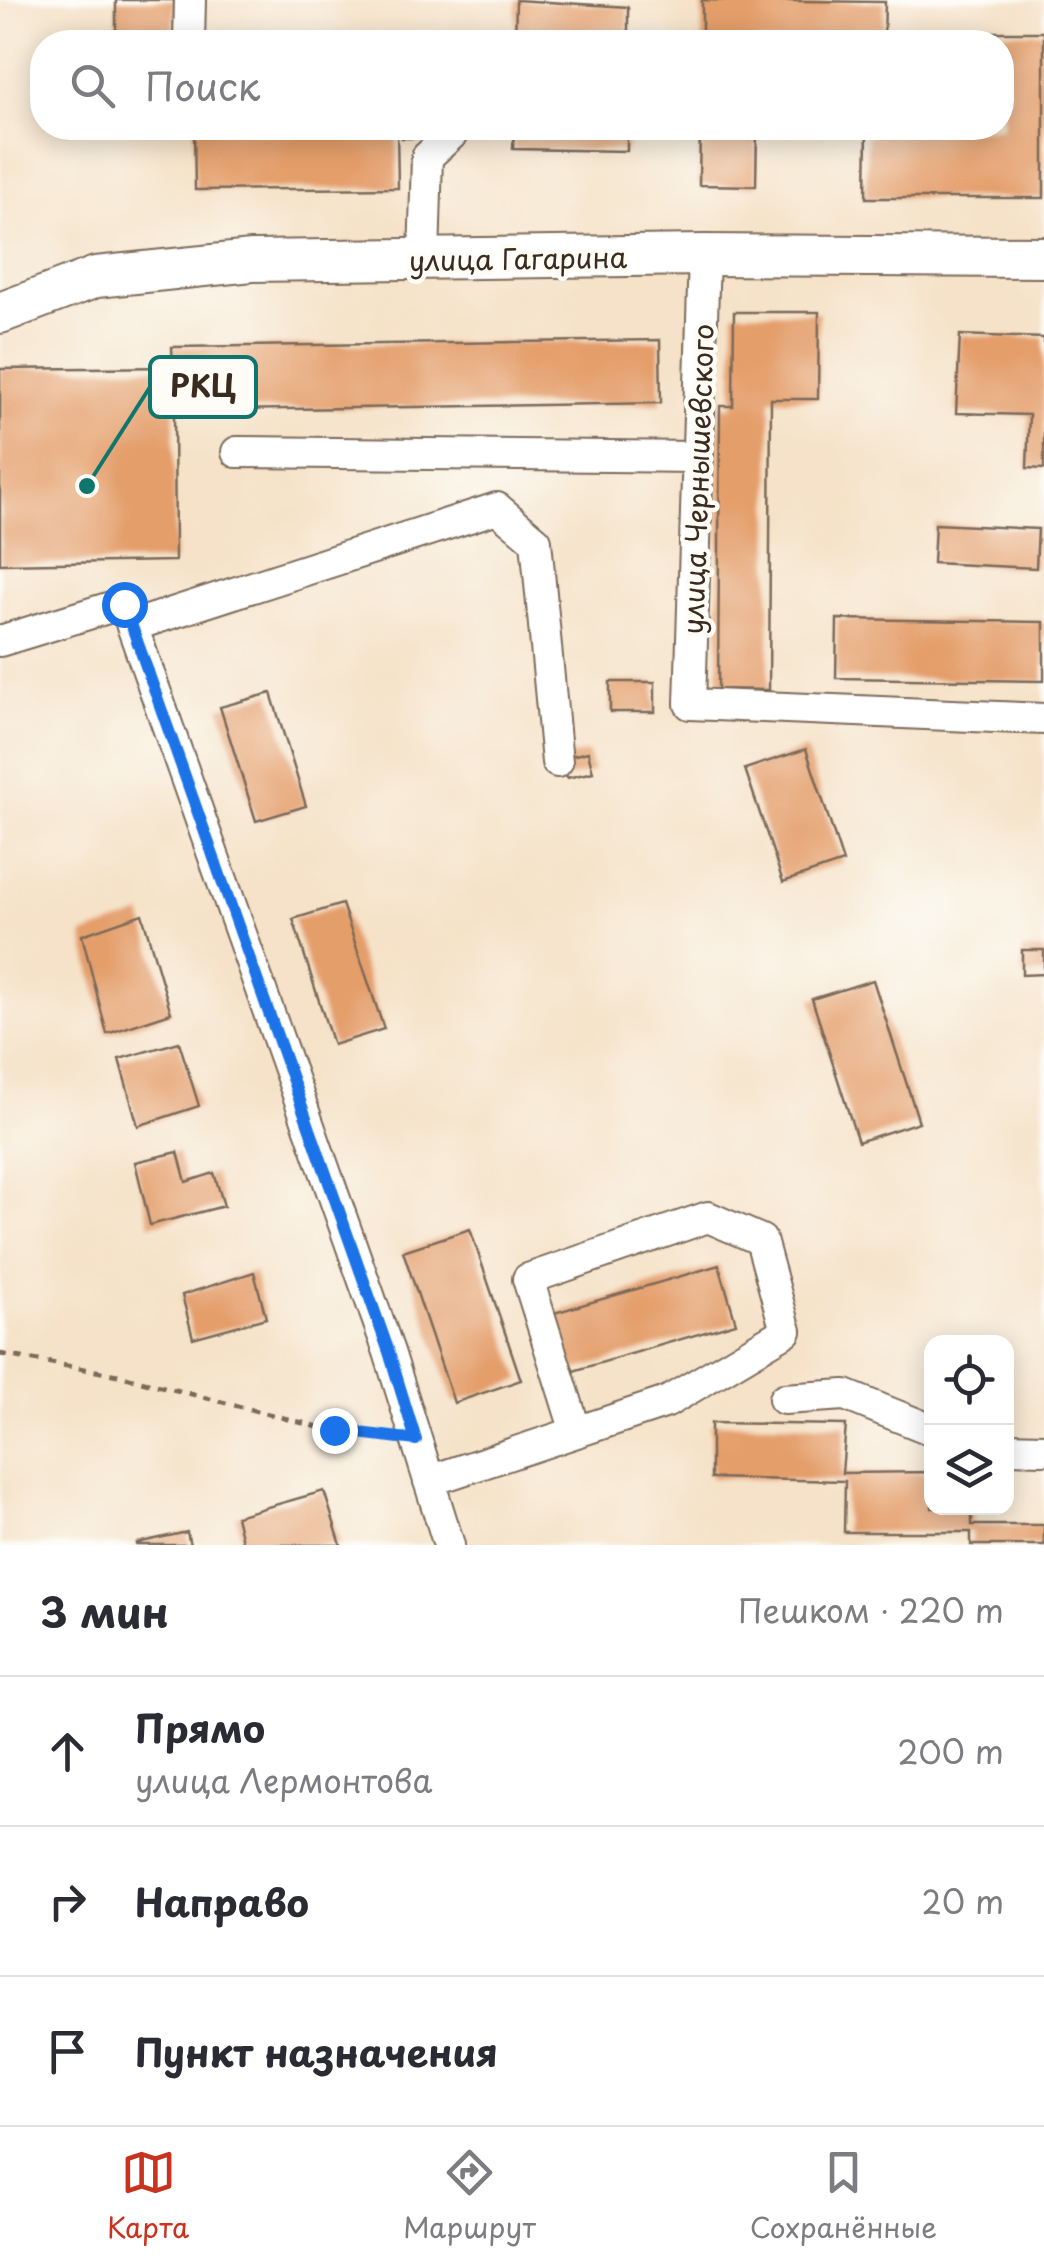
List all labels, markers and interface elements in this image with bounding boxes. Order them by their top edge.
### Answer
search box [30,30,1014,140]
text: Поиск [145,57,260,114]
icon: search [65,58,120,113]
street label: улица Гагарина [408,235,628,281]
street label: улица Чернышевского [670,323,724,635]
callout: РКЦ [150,357,256,417]
text: РКЦ [170,362,237,407]
route start [102,582,148,628]
map controls [924,1335,1014,1515]
button: locate [924,1335,1014,1425]
route end [312,1408,358,1454]
button: layers [924,1425,1014,1515]
text: 3 мин [40,1579,169,1642]
text: Пешком · 220 m [738,1586,1004,1634]
text: Прямо [135,1699,265,1756]
icon: ahead [40,1724,95,1779]
text: 200 m [897,1727,1004,1775]
text: улица Лермонтова [135,1756,432,1804]
text: Направо [135,1873,309,1930]
icon: right [40,1874,95,1929]
text: 20 m [922,1877,1004,1925]
text: Пункт назначения [135,2023,498,2080]
icon: arrive [40,2024,95,2079]
tab: Карта [107,2145,189,2248]
tab: Маршрут [403,2145,536,2248]
tab: Сохранённые [750,2145,937,2248]

